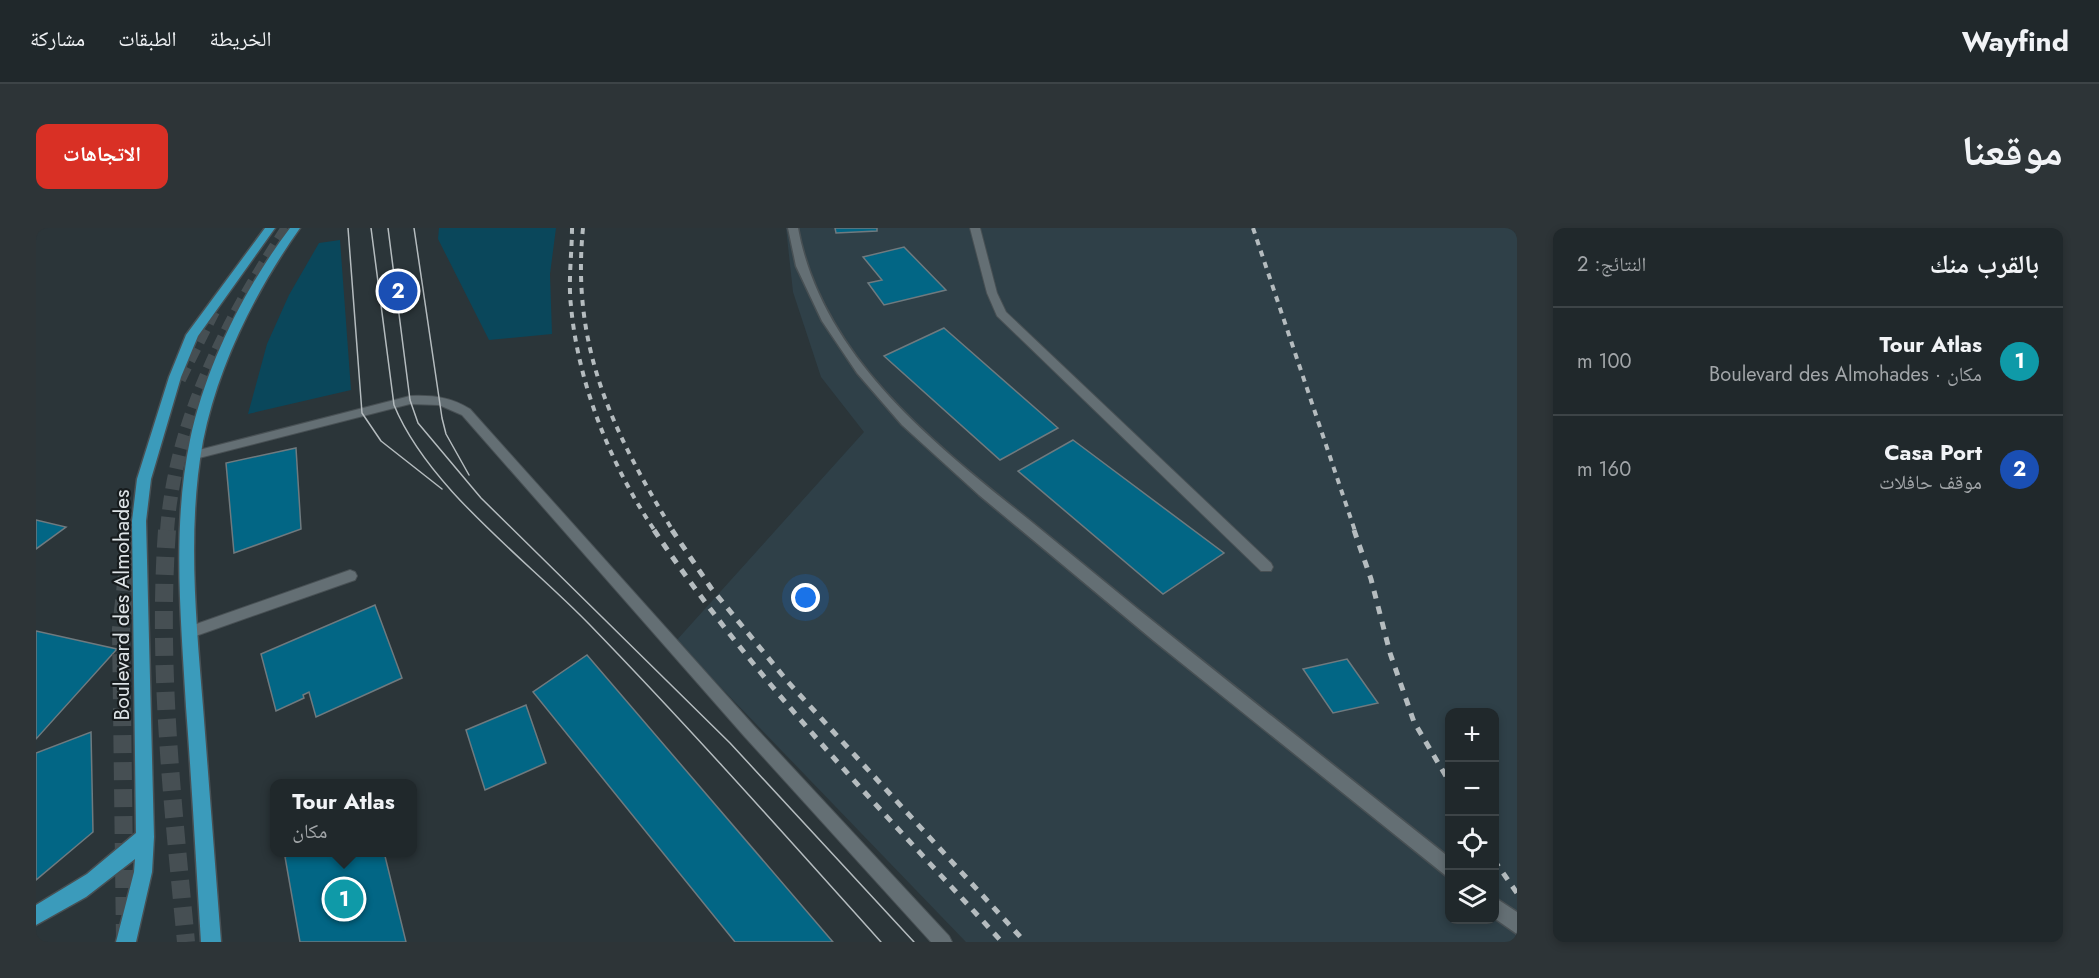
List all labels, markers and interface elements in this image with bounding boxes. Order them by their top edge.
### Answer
text: Wayfind [1962,21,2069,62]
text: مشاركة [30,24,85,54]
text: الطبقات [118,24,177,54]
text: الخريطة [210,24,271,54]
text: موقعنا [1962,120,2063,181]
button: الاتجاهات [36,124,168,189]
text: بالقرب منك [1930,245,2039,283]
text: النتائج: 2 [1577,250,1646,279]
pin: 2 [378,268,418,314]
text: Tour Atlas [1880,328,1982,360]
text: 100 m [1577,347,1632,376]
text: 1 [2014,347,2025,376]
text: مكان · Boulevard des Almohades [1709,360,1982,389]
text: Casa Port [1884,436,1982,468]
text: 160 m [1577,455,1631,484]
text: 2 [2013,455,2026,484]
text: موقف حافلات [1879,468,1982,497]
street label: Boulevard des Almohades [107,490,137,720]
your location [791,583,820,612]
map controls [1445,708,1499,924]
button: + [1445,708,1499,762]
button: − [1445,762,1499,816]
popup [270,779,417,857]
text: Tour Atlas [292,785,395,817]
button: locate [1445,816,1499,870]
text: مكان [292,817,327,846]
button: layers [1445,870,1499,924]
pin: 1 [324,876,364,922]

